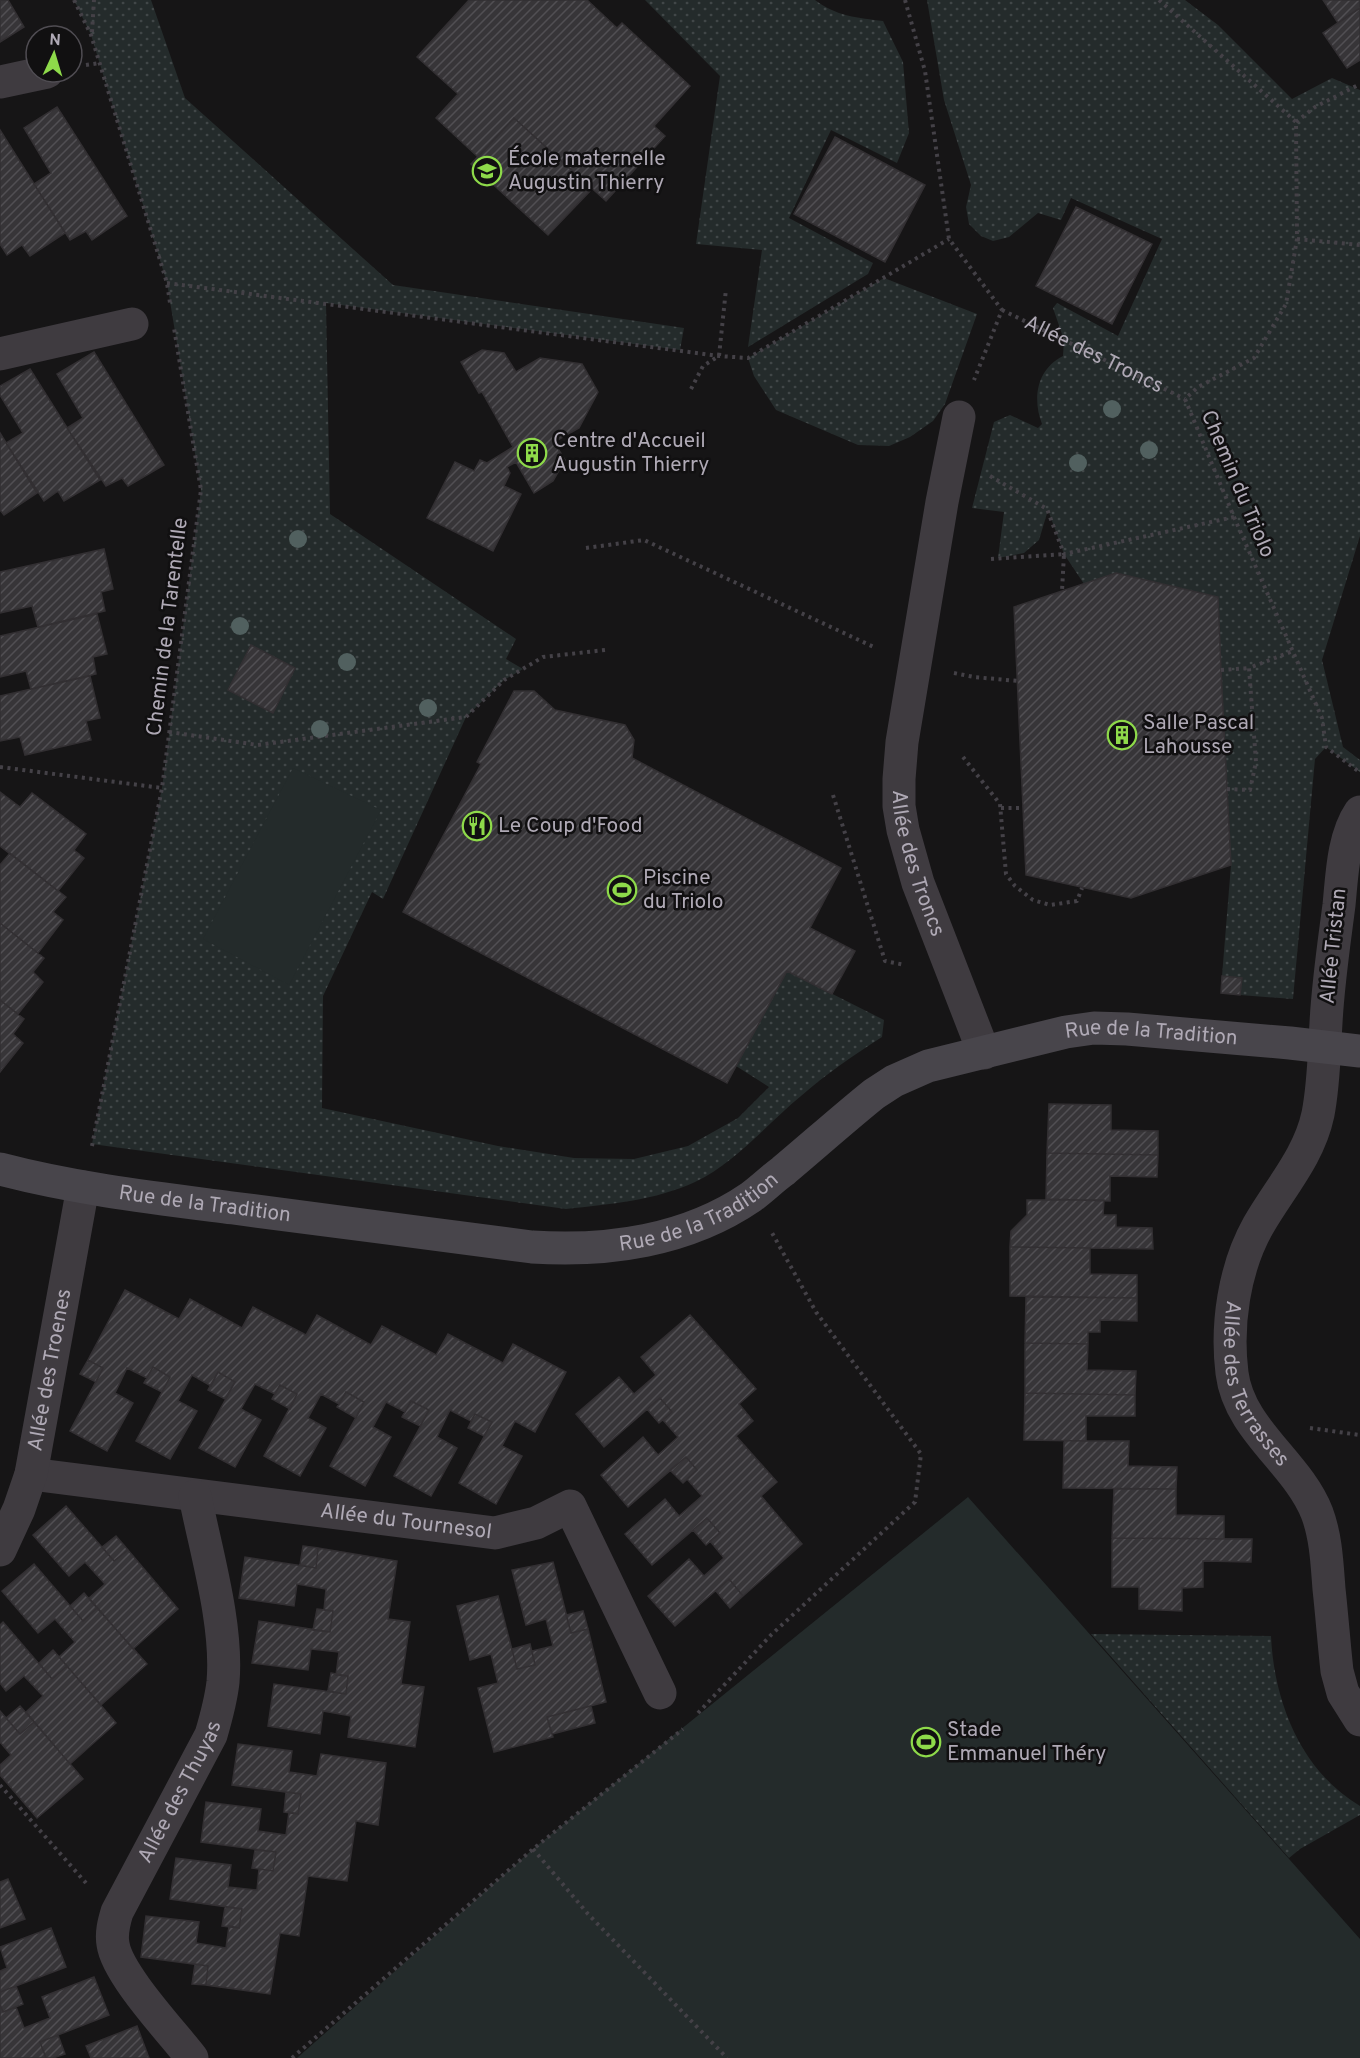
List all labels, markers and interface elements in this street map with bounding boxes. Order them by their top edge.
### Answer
north arrow [24,24,84,84]
text: N [48,31,61,51]
place label: École maternelle Augustin Thierry [508,145,666,197]
school or university icon: École maternelle Augustin Thierry [471,155,503,187]
street label: Allée des Troncs [1020,309,1168,400]
street label: Chemin du Triolo [1194,406,1280,562]
place label: Centre d'Accueil Augustin Thierry [553,428,709,479]
building icon: Centre d'Accueil Augustin Thierry [516,437,548,469]
street label: Chemin de la Tarentelle [141,516,195,738]
place label: Salle Pascal Lahousse [1143,710,1254,761]
building icon: Salle Pascal Lahousse [1106,719,1138,751]
street label: Allée des Troncs [885,790,951,940]
restaurant icon: Le Coup d'Food [461,810,493,842]
place label: Le Coup d'Food [498,813,642,840]
place label: Piscine du Triolo [643,865,723,916]
sports icon: Piscine du Triolo [606,874,638,906]
street label: Allée Tristan [1314,887,1354,1005]
street label: Rue de la Tradition [1063,1014,1239,1052]
street label: Rue de la Tradition [617,1166,784,1258]
street label: Rue de la Tradition [117,1179,293,1229]
street label: Allée des Troenes [22,1287,78,1453]
street label: Allée des Terrasses [1217,1299,1295,1472]
street label: Allée du Tournesol [319,1497,493,1546]
place label: Stade Emmanuel Théry [947,1717,1106,1768]
street label: Allée des Thuyas [132,1718,228,1868]
sports icon: Stade Emmanuel Théry [910,1726,942,1758]

